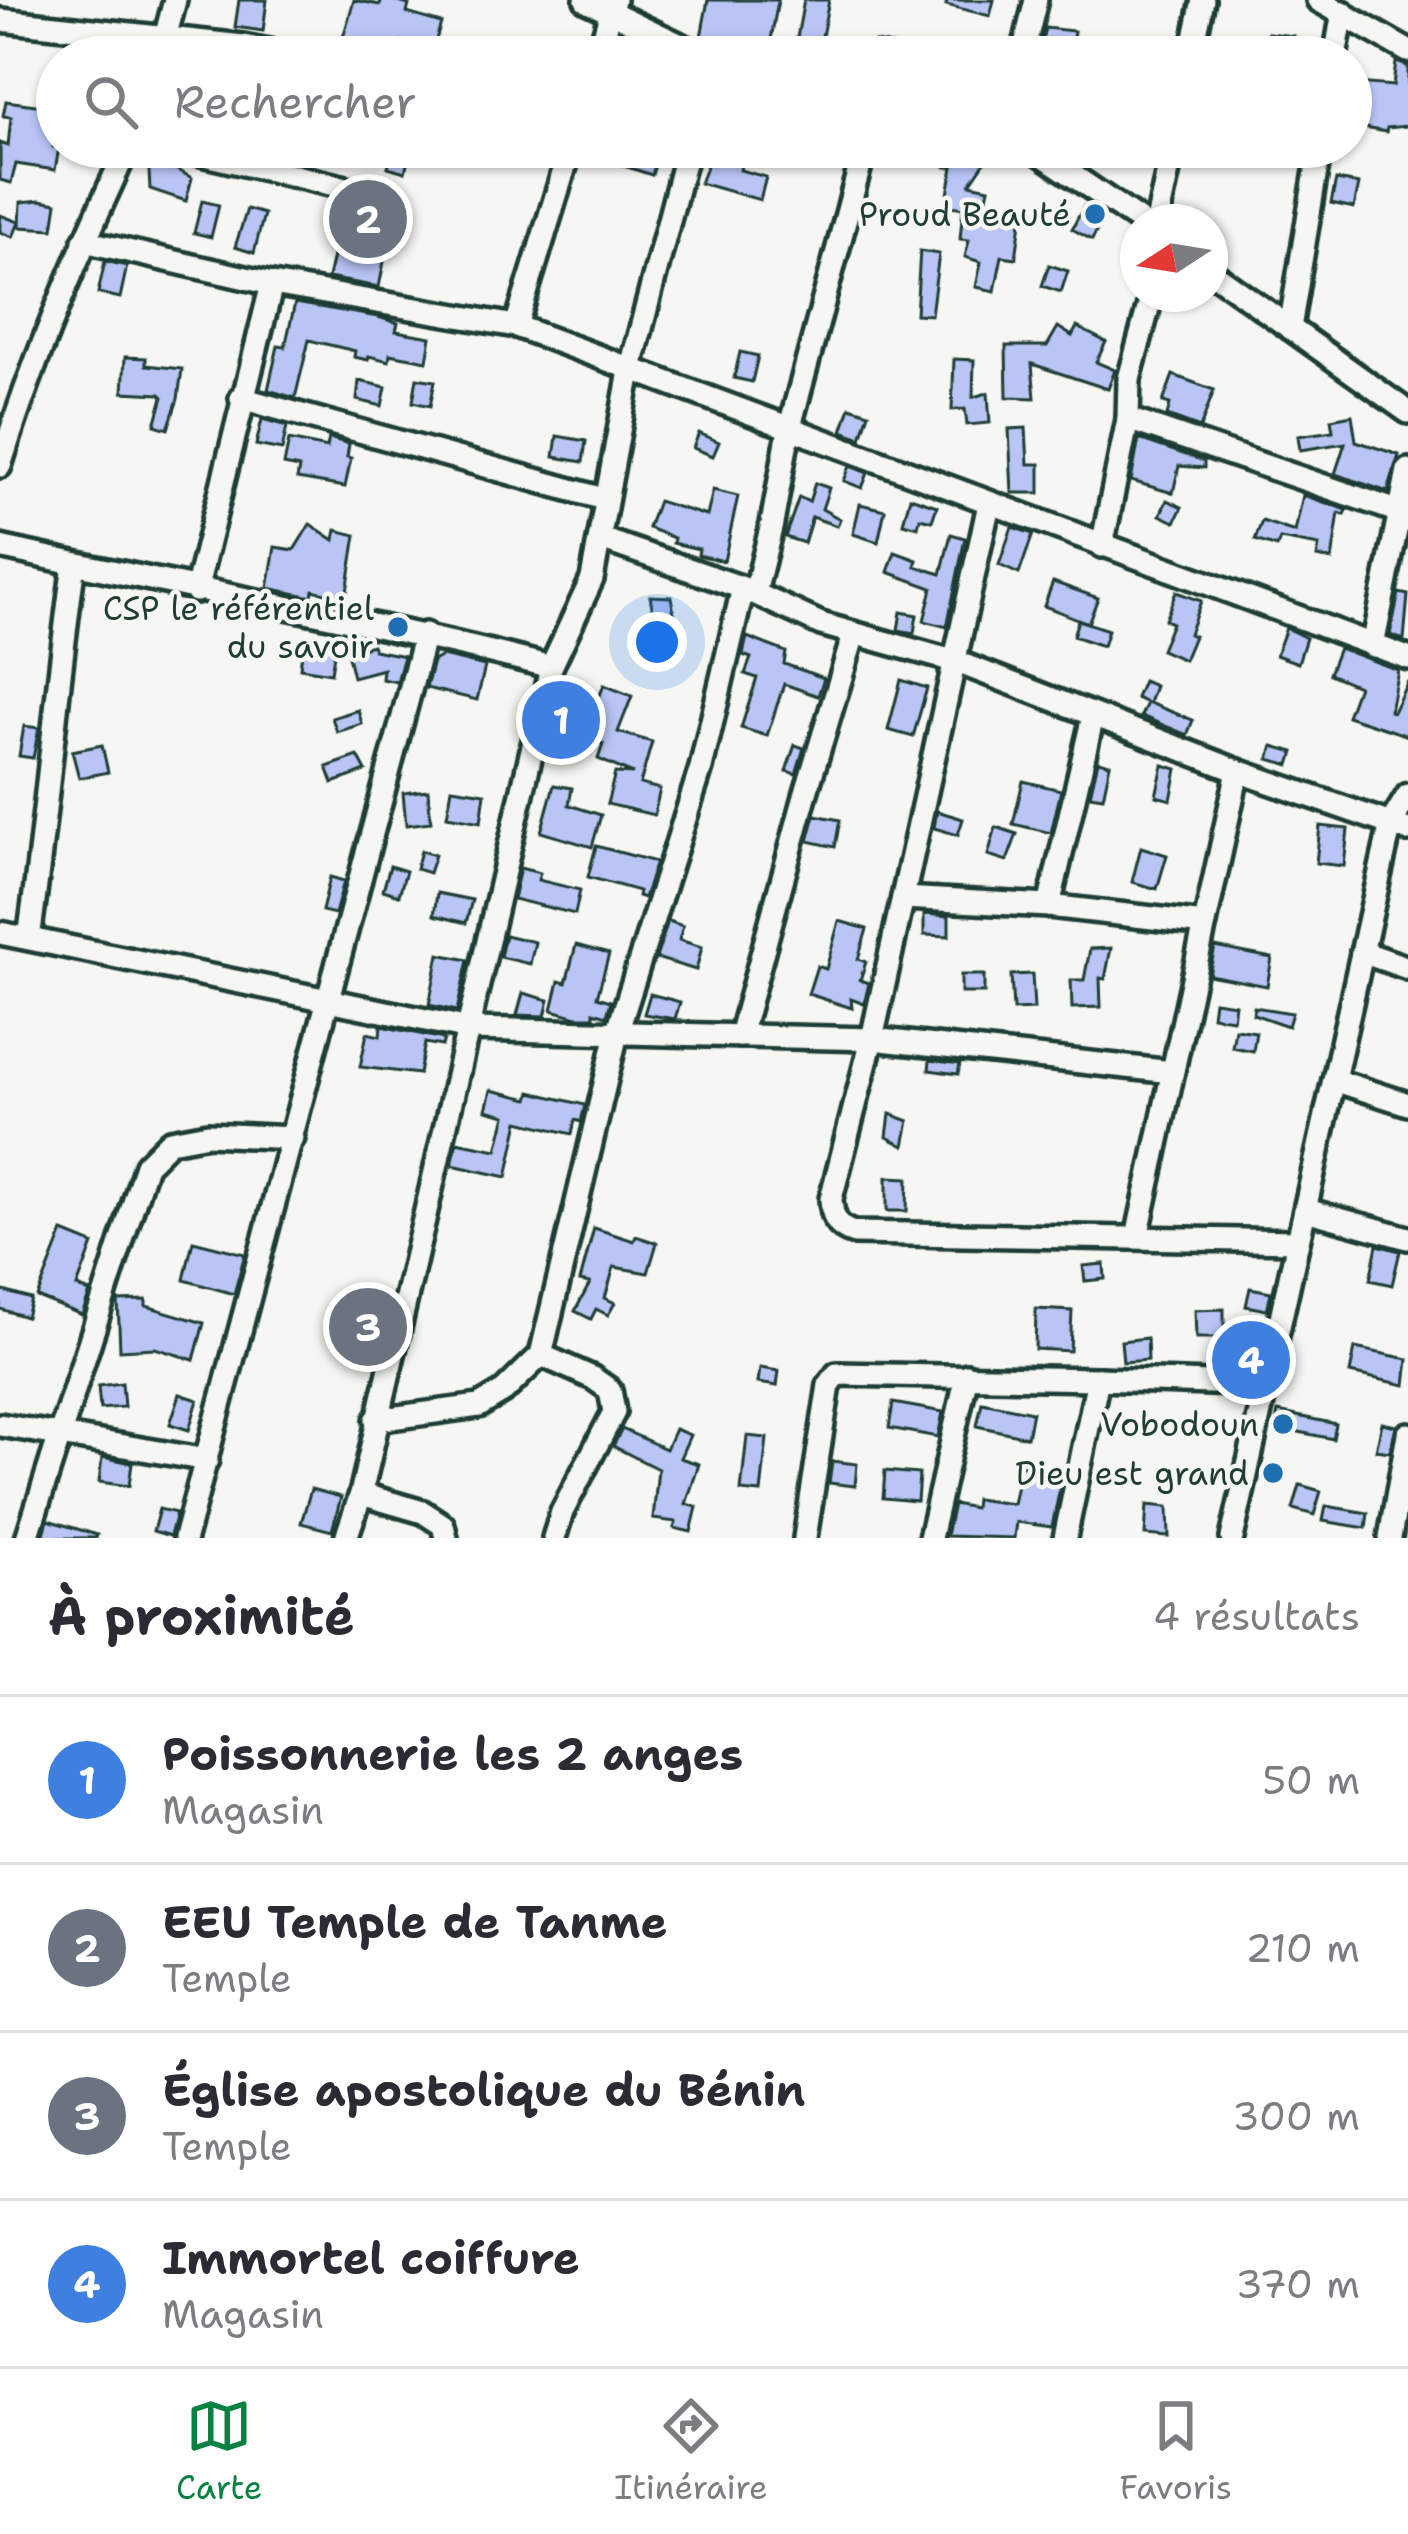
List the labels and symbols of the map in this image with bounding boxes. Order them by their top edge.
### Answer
pin: 2 [329,174,407,264]
place label: Proud Beauté [859,192,1071,237]
marker: Proud Beauté [1082,201,1108,227]
north arrow [1120,204,1228,312]
place label: CSP le référentiel du savoir [103,586,374,669]
your location [627,612,687,672]
marker: CSP le référentiel du savoir [385,614,411,640]
pin: 1 [522,675,600,765]
pin: 3 [329,1282,407,1372]
pin: 4 [1212,1315,1290,1405]
place label: Vobodoun [1100,1402,1259,1447]
marker: Vobodoun [1270,1411,1296,1437]
place label: Dieu est grand [1015,1451,1249,1496]
marker: Dieu est grand [1260,1460,1286,1486]

